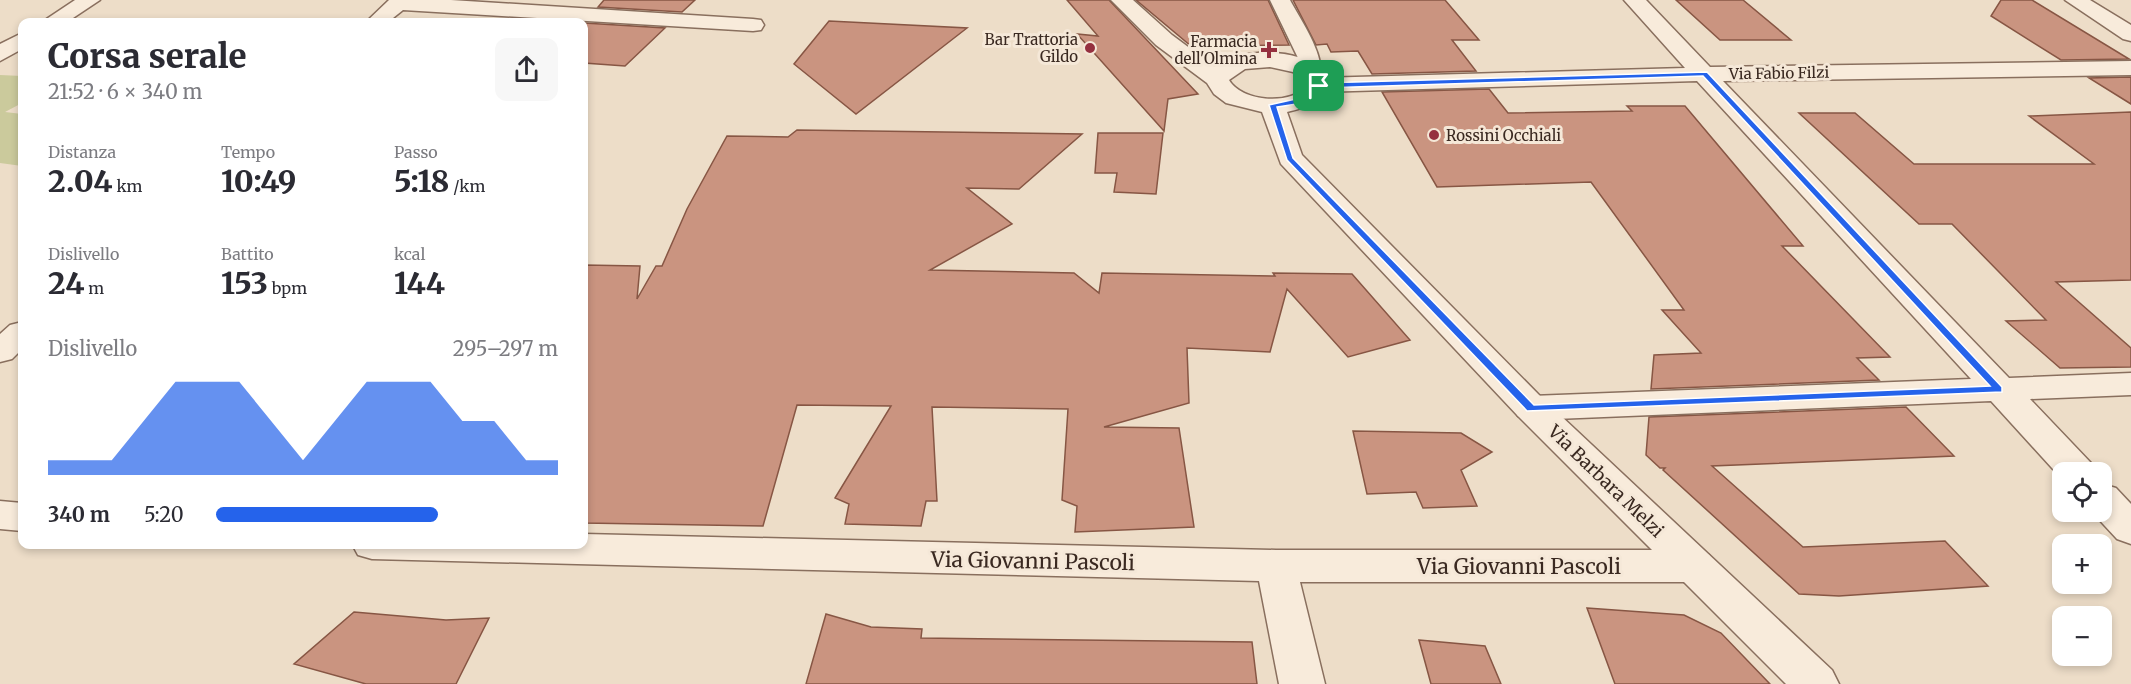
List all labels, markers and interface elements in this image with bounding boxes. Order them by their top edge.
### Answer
place label: Bar Trattoria Gildo [984,30,1078,66]
place label: Farmacia dell'Olmina [1174,32,1257,68]
text: Corsa serale [48,36,247,77]
button: share [495,38,558,101]
marker: Bar Trattoria Gildo [1083,41,1097,55]
marker: Farmacia dell'Olmina [1262,43,1276,57]
pin [1293,60,1344,111]
street label: Via Fabio Filzi [1728,63,1829,83]
icon: arrive [1302,69,1335,102]
text: 21:52 · 6 × 340 m [48,79,202,104]
place label: Rossini Occhiali [1446,126,1561,145]
marker: Rossini Occhiali [1427,128,1441,142]
text: Distanza [48,142,116,162]
text: Tempo [221,142,275,162]
text: Passo [394,142,438,162]
text: 2.04 [48,162,113,200]
text: 10:49 [221,162,296,200]
text: 5:18 [394,162,449,200]
text: km [113,176,142,196]
text: /km [449,176,485,196]
text: Dislivello [48,244,119,264]
text: Battito [221,244,274,264]
text: kcal [394,244,425,264]
text: 24 [48,264,84,302]
text: 153 [221,264,268,302]
text: 144 [394,264,445,302]
text: m [84,278,104,298]
text: bpm [268,278,307,298]
text: Dislivello [48,336,137,361]
text: 295–297 m [453,336,558,361]
street label: Via Barbara Melzi [1542,419,1669,542]
map controls [2052,462,2112,666]
button: locate [2052,462,2112,522]
text: 340 m [48,502,110,527]
text: 5:20 [144,502,184,527]
button: + [2052,534,2112,594]
street label: Via Giovanni Pascoli [930,546,1135,576]
street label: Via Giovanni Pascoli [1416,553,1621,580]
button: − [2052,606,2112,666]

